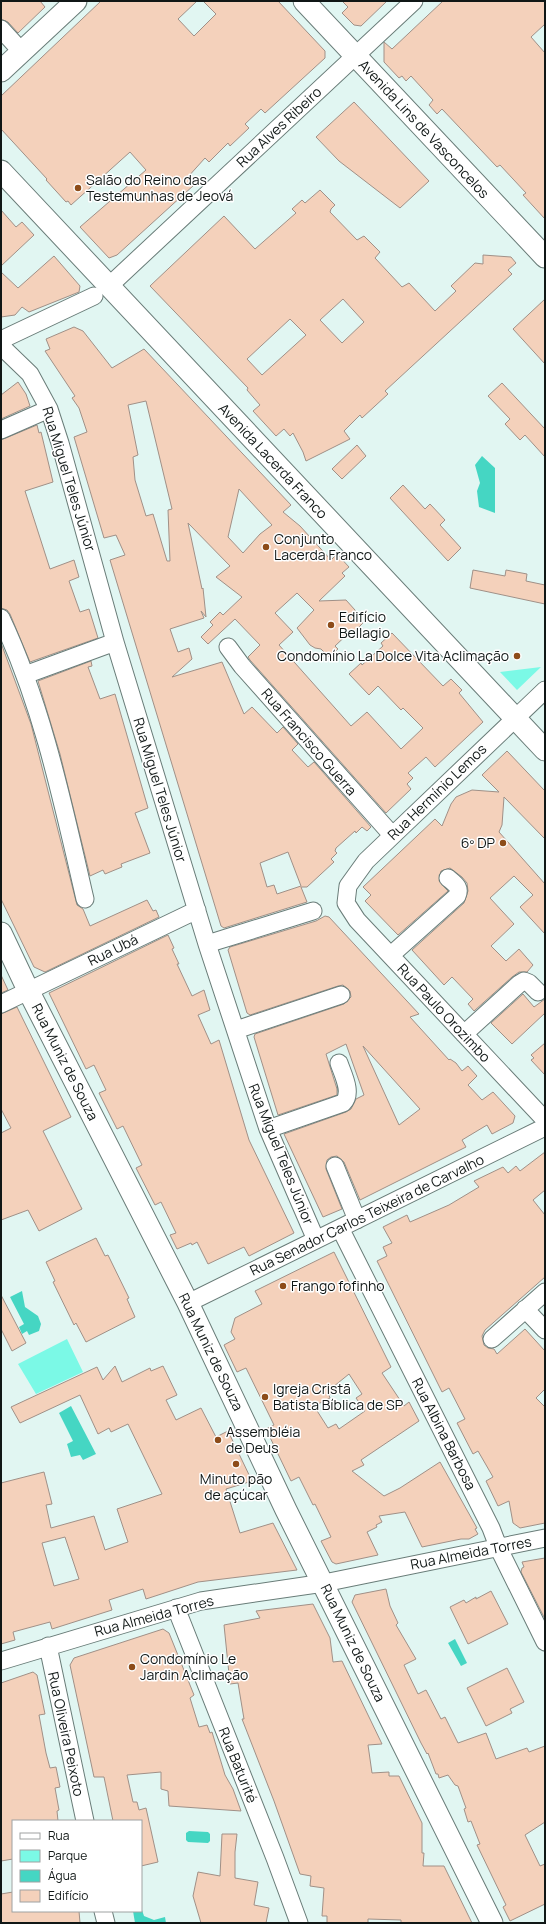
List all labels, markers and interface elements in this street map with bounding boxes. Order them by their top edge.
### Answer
street label: Avenida Lins de Vasconcelos [355,55,494,202]
street label: Rua Alves Ribeiro [232,82,325,171]
place label: Salão do Reino das Testemunhas de Jeová [86,170,233,205]
marker: Salão do Reino das Testemunhas de Jeová [73,183,83,193]
street label: Avenida Lacerda Franco [215,399,332,523]
street label: Rua Miguel Teles Júnior [38,404,101,554]
place label: Conjunto Lacerda Franco [274,529,372,564]
marker: Conjunto Lacerda Franco [261,542,271,552]
place label: Edifício Bellagio [339,607,390,642]
marker: Edifício Bellagio [326,620,336,630]
place label: Condomínio La Dolce Vita Aclimação [277,646,509,665]
marker: Condomínio La Dolce Vita Aclimação [512,651,522,661]
street label: Rua Francisco Guerra [257,684,361,799]
street label: Rua Miguel Teles Júnior [129,715,192,865]
street label: Rua Hermínio Lemos [383,739,490,844]
place label: 6º DP [461,833,496,852]
marker: 6º DP [498,838,508,848]
street label: Rua Ubá [85,929,141,970]
street label: Rua Paulo Orozimbo [394,959,495,1066]
street label: Rua Muniz de Souza [28,1000,103,1124]
street label: Rua Miguel Teles Júnior [244,1081,318,1227]
street label: Rua Senador Carlos Teixeira de Carvalho [247,1149,487,1280]
place label: Frango fofinho [291,1276,385,1295]
marker: Frango fofinho [278,1281,288,1291]
street label: Rua Muniz de Souza [175,1290,248,1414]
street label: Rua Albina Barbosa [408,1375,481,1493]
place label: Igreja Cristã Batista Bíblica de SP [273,1379,404,1414]
marker: Igreja Cristã Batista Bíblica de SP [260,1392,270,1402]
place label: Assembléia de Deus [226,1422,300,1457]
marker: Assembléia de Deus [213,1435,223,1445]
marker: Minuto pão de açúcar [231,1459,241,1469]
place label: Minuto pão de açúcar [200,1469,272,1504]
street label: Rua Almeida Torres [409,1531,533,1574]
street label: Rua Muniz de Souza [317,1581,390,1705]
street label: Rua Almeida Torres [92,1590,216,1641]
place label: Condomínio Le Jardin Aclimação [140,1649,248,1684]
marker: Condomínio Le Jardin Aclimação [127,1662,137,1672]
street label: Rua Oliveira Peixoto [44,1670,89,1798]
street label: Rua Baturité [215,1724,262,1806]
legend [12,1820,142,1912]
text: Rua [48,1827,69,1844]
text: Parque [48,1847,87,1864]
text: Água [48,1867,77,1884]
text: Edifício [48,1887,88,1904]

